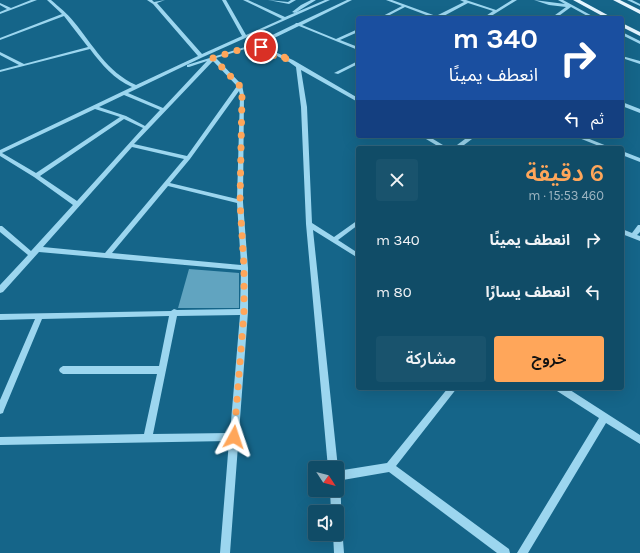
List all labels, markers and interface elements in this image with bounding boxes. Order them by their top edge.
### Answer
text: 340 m [453,22,538,55]
pin [244,30,278,64]
icon: right [552,32,604,84]
icon: arrive [250,36,272,58]
text: انعطف يمينًا [449,64,538,86]
icon: left [561,108,583,130]
text: ثم [591,110,604,128]
button: close [376,159,418,201]
text: 6 دقيقة [525,159,604,187]
text: 460 m · 15:53 [528,188,604,203]
icon: right [582,229,604,251]
text: 340 m [376,231,420,249]
text: انعطف يمينًا [490,231,570,249]
icon: left [582,281,604,303]
text: 80 m [376,283,412,301]
text: انعطف يسارًا [486,283,570,301]
button: مشاركة [376,336,486,382]
button: خروج [494,336,604,382]
position arrow [213,416,255,458]
north arrow [308,461,344,497]
map controls [308,461,344,541]
button: sound [308,505,344,541]

